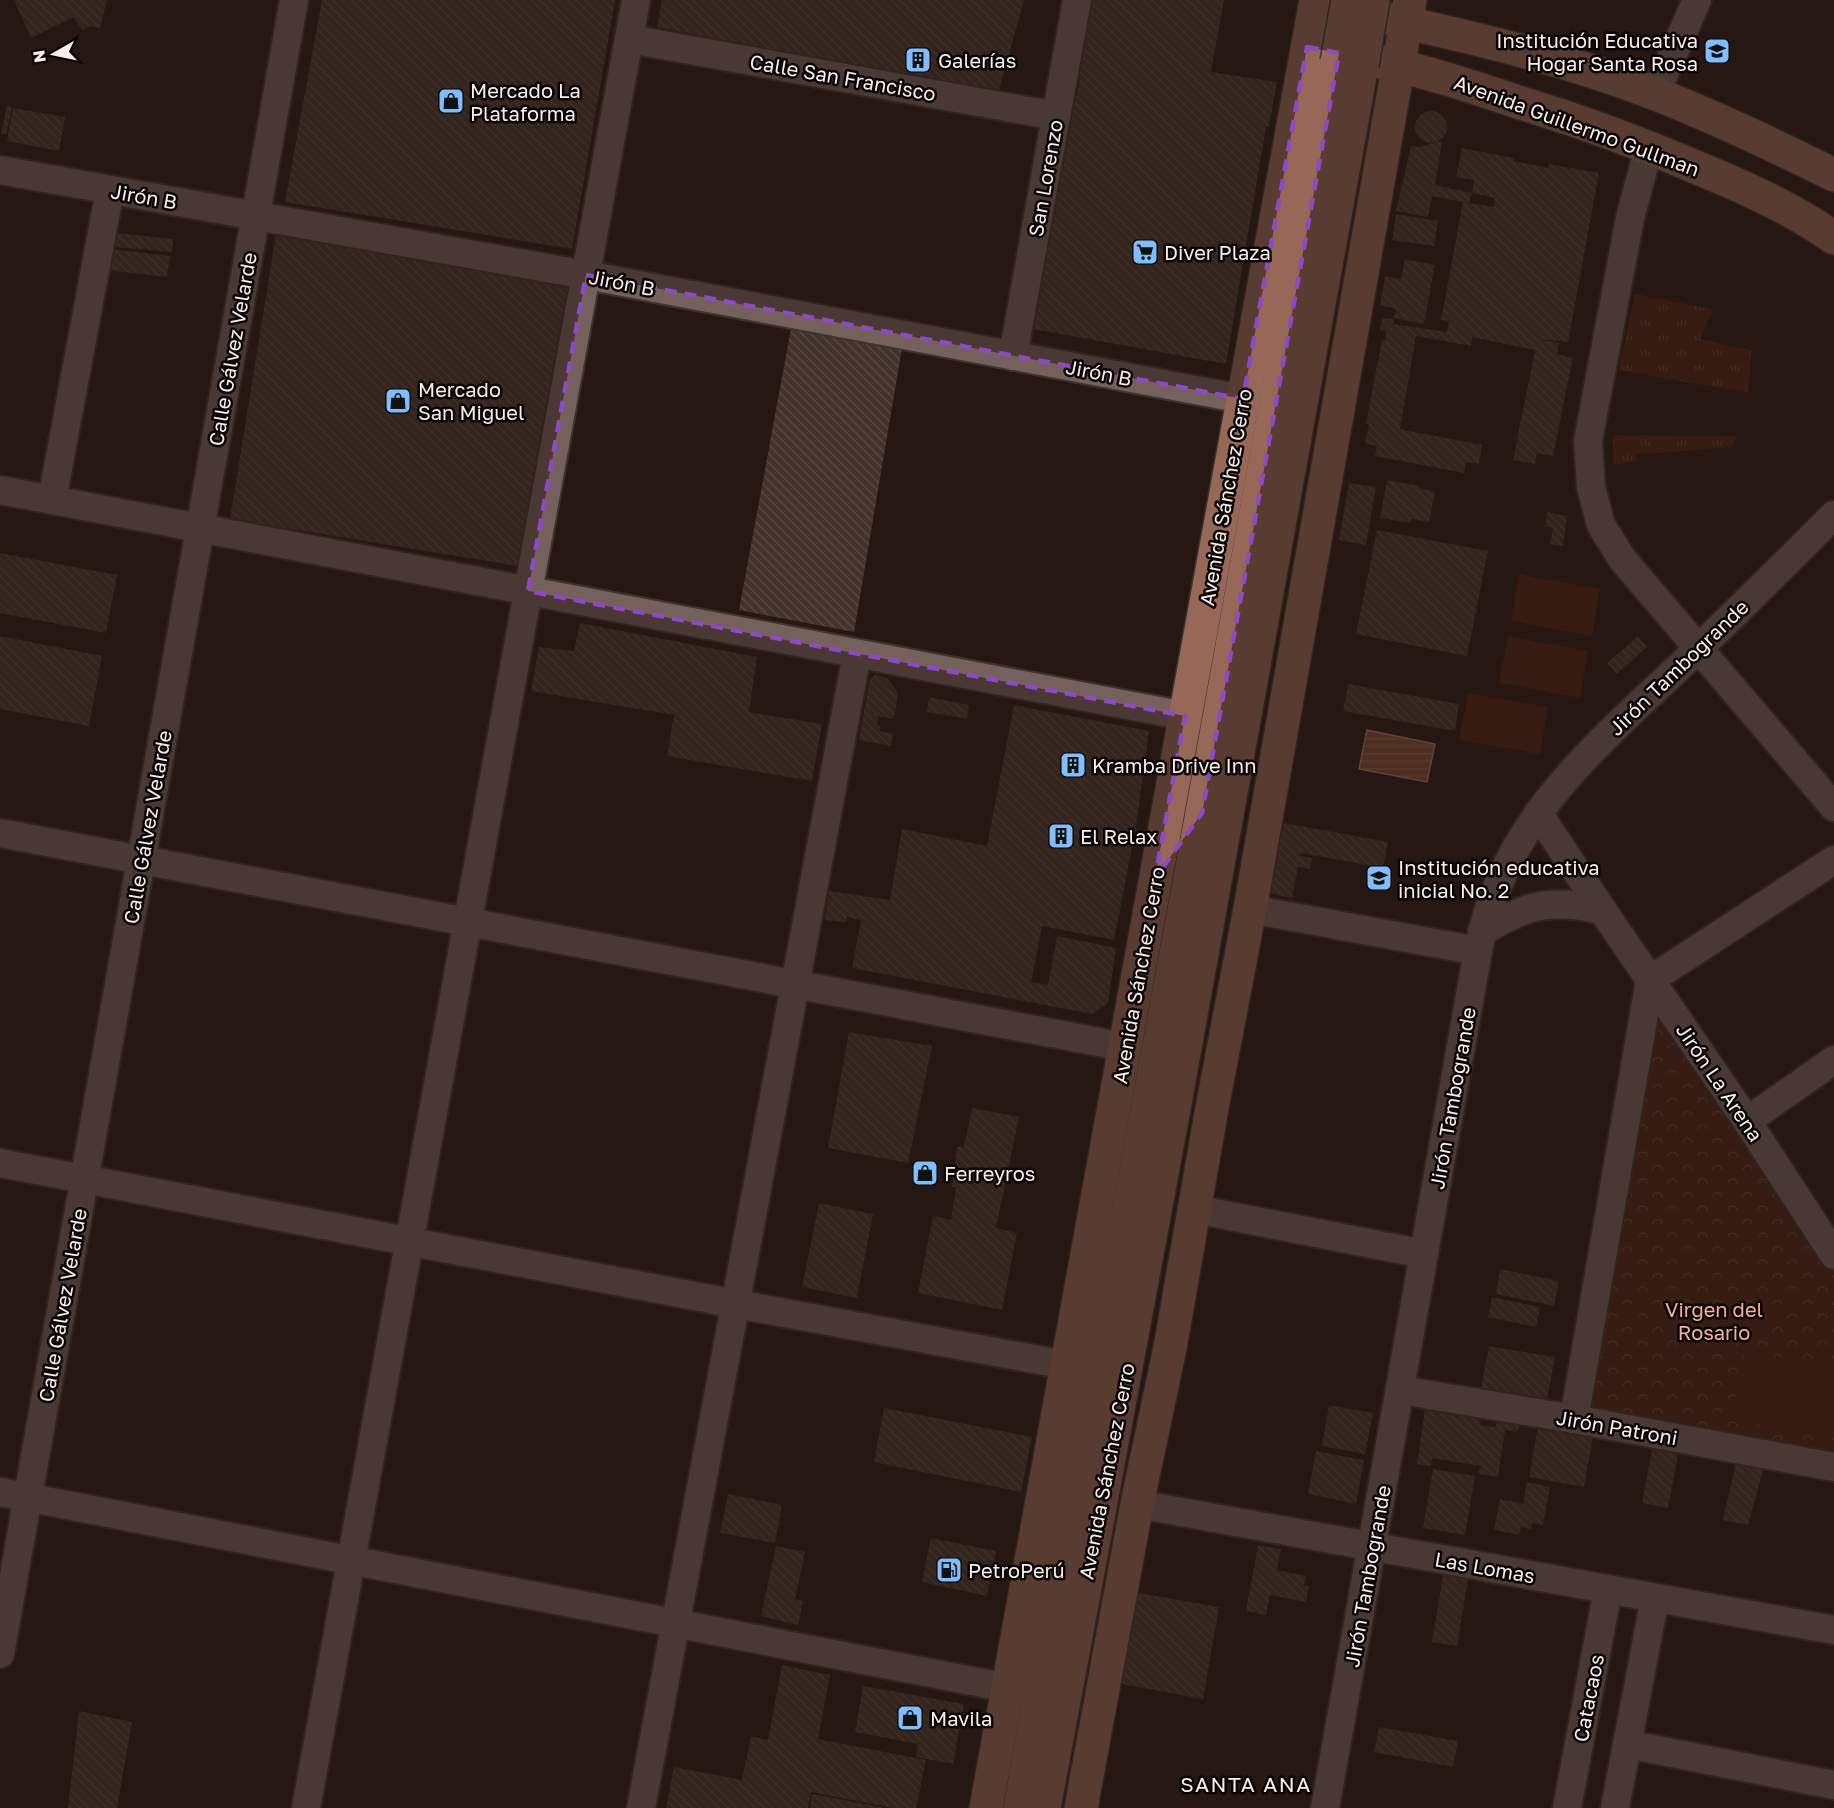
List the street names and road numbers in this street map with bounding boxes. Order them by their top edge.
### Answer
street label: Calle San Francisco [748,49,938,105]
street label: Avenida Guillermo Gullman [1451,69,1703,181]
street label: San Lorenzo [1023,118,1067,238]
street label: Jirón B [109,178,179,214]
street label: Calle Gálvez Velarde [203,250,261,448]
street label: Jirón B [587,264,657,300]
street label: Jirón B [1064,354,1134,390]
street label: Avenida Sánchez Cerro [1194,387,1256,607]
street label: Jirón Tambogrande [1603,594,1753,740]
street label: Calle Gálvez Velarde [118,728,176,926]
street label: Avenida Sánchez Cerro [1107,865,1169,1085]
street label: Jirón Tambogrande [1424,1005,1480,1191]
street label: Jirón La Arena [1672,1018,1768,1146]
street label: Calle Gálvez Velarde [33,1206,91,1404]
street label: Avenida Sánchez Cerro [1073,1361,1139,1581]
street label: Jirón Patroni [1555,1405,1679,1449]
street label: Jirón Tambogrande [1339,1483,1395,1669]
street label: Las Lomas [1433,1546,1537,1588]
street label: Catacaos [1568,1652,1608,1744]

